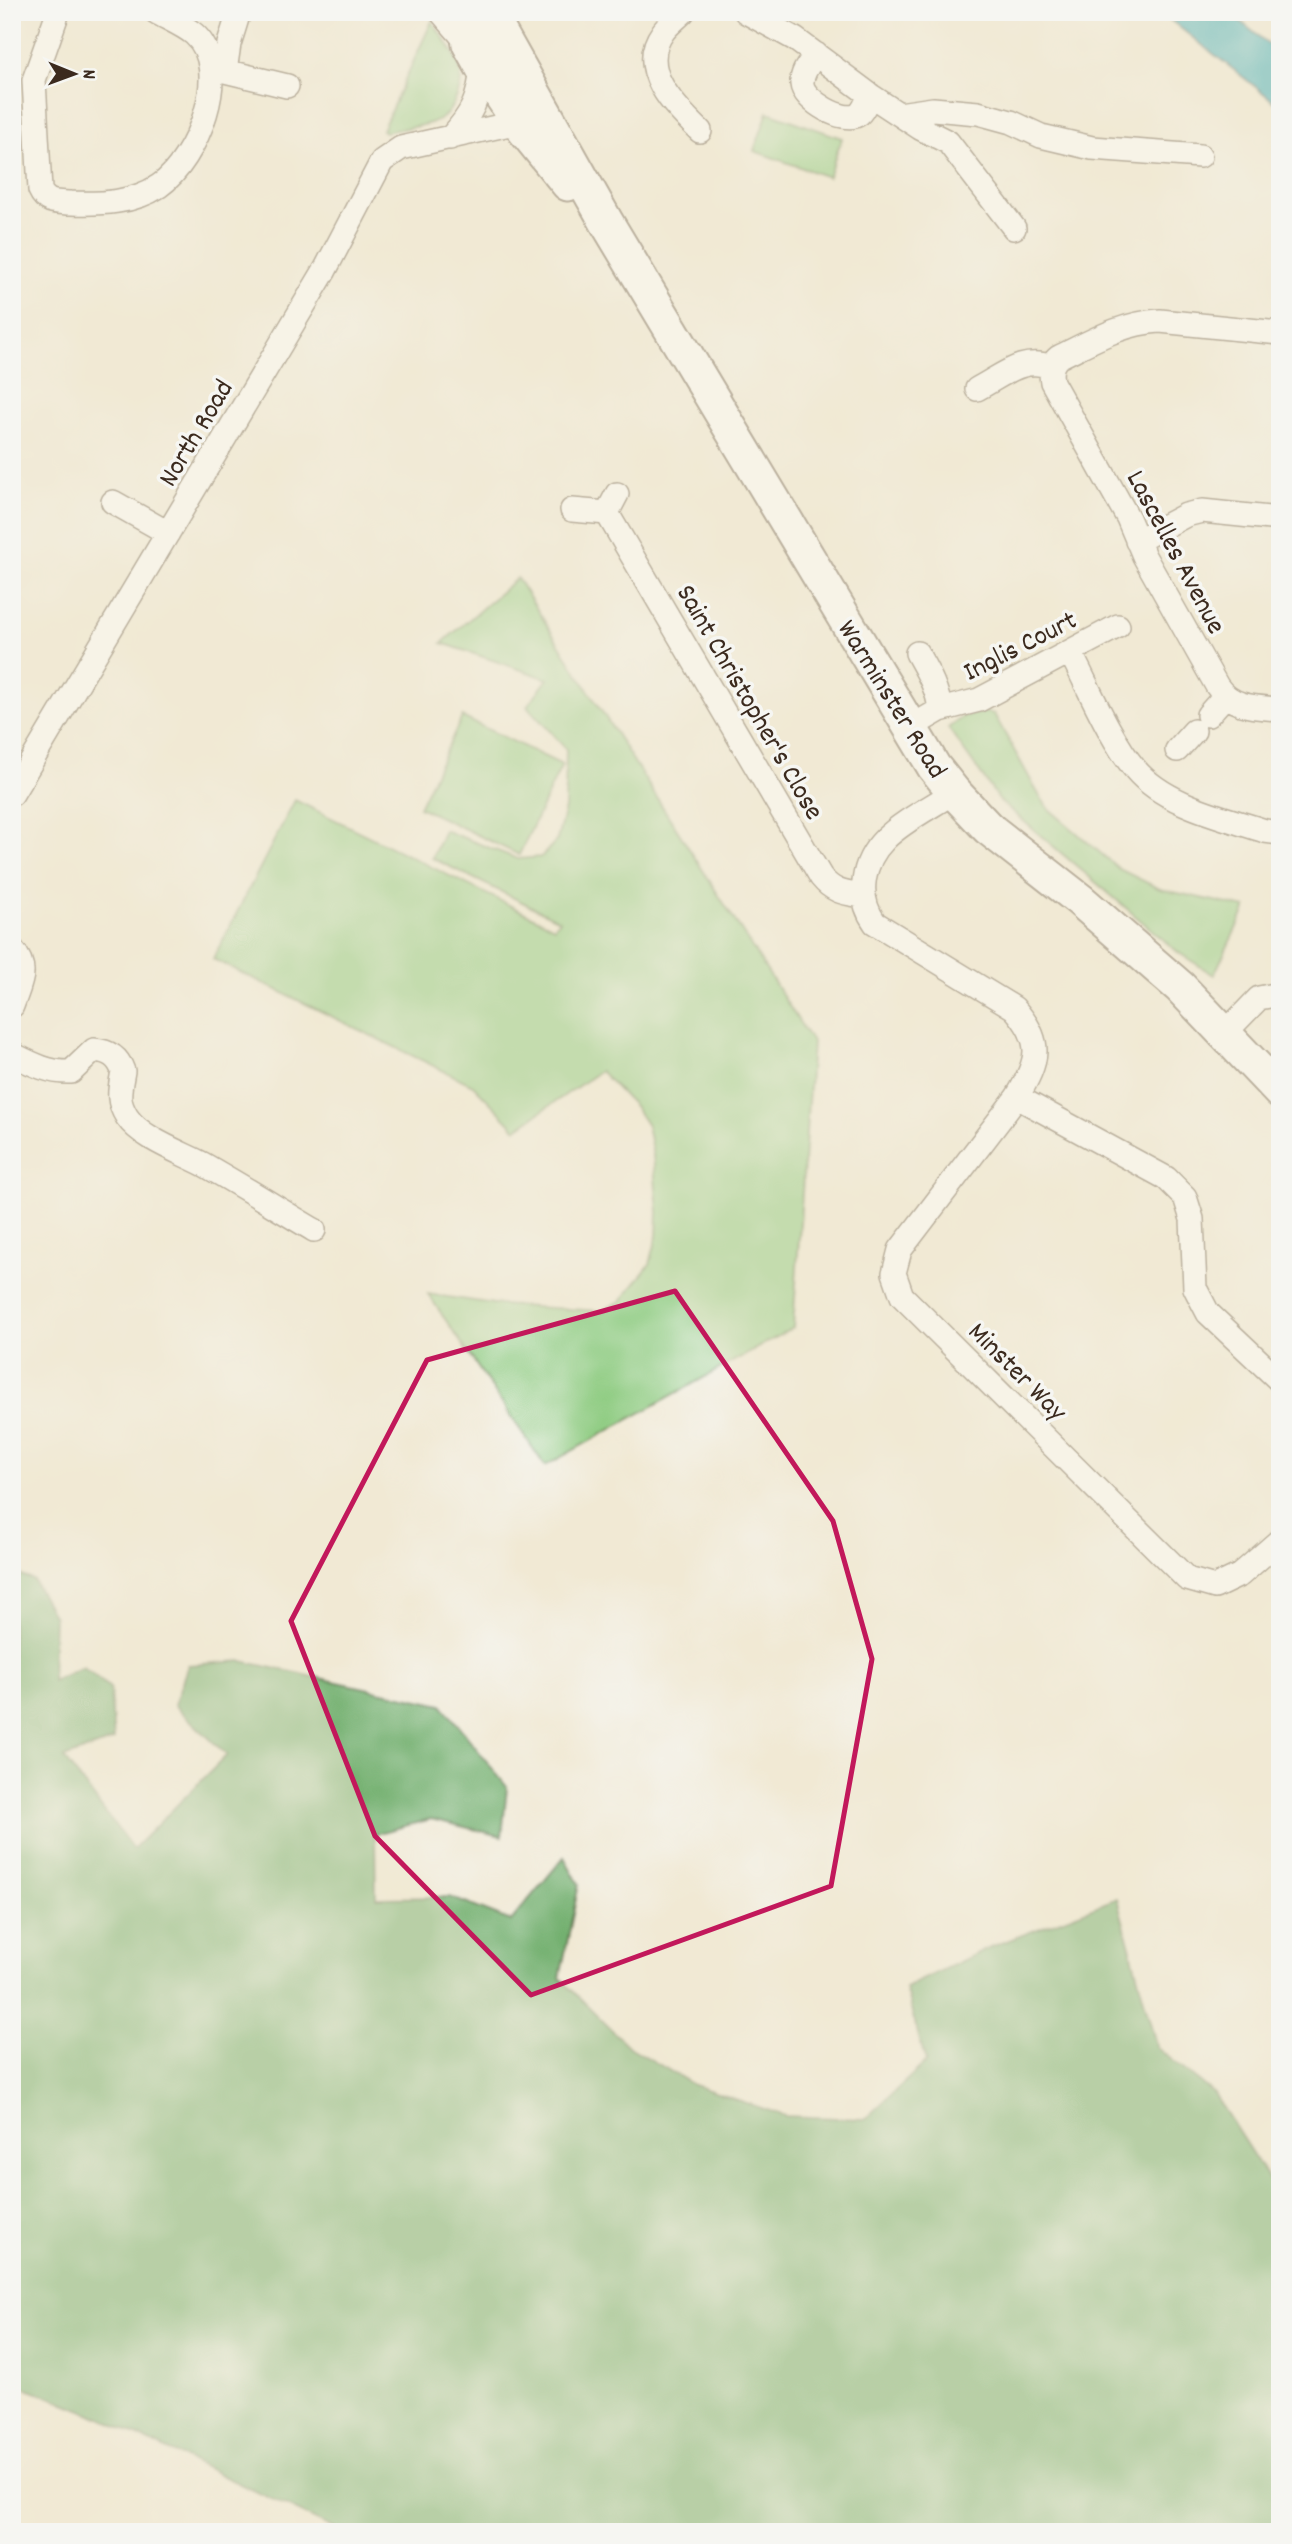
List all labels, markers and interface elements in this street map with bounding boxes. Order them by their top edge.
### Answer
north arrow [38,38,108,108]
text: N [74,69,101,79]
street label: North Road [151,373,246,496]
street label: Lascelles Avenue [1114,464,1234,642]
street label: Saint Christopher's Close [664,578,832,829]
street label: Inglis Court [957,603,1085,694]
street label: Warminster Road [825,614,955,788]
street label: Minster Way [957,1315,1075,1433]

